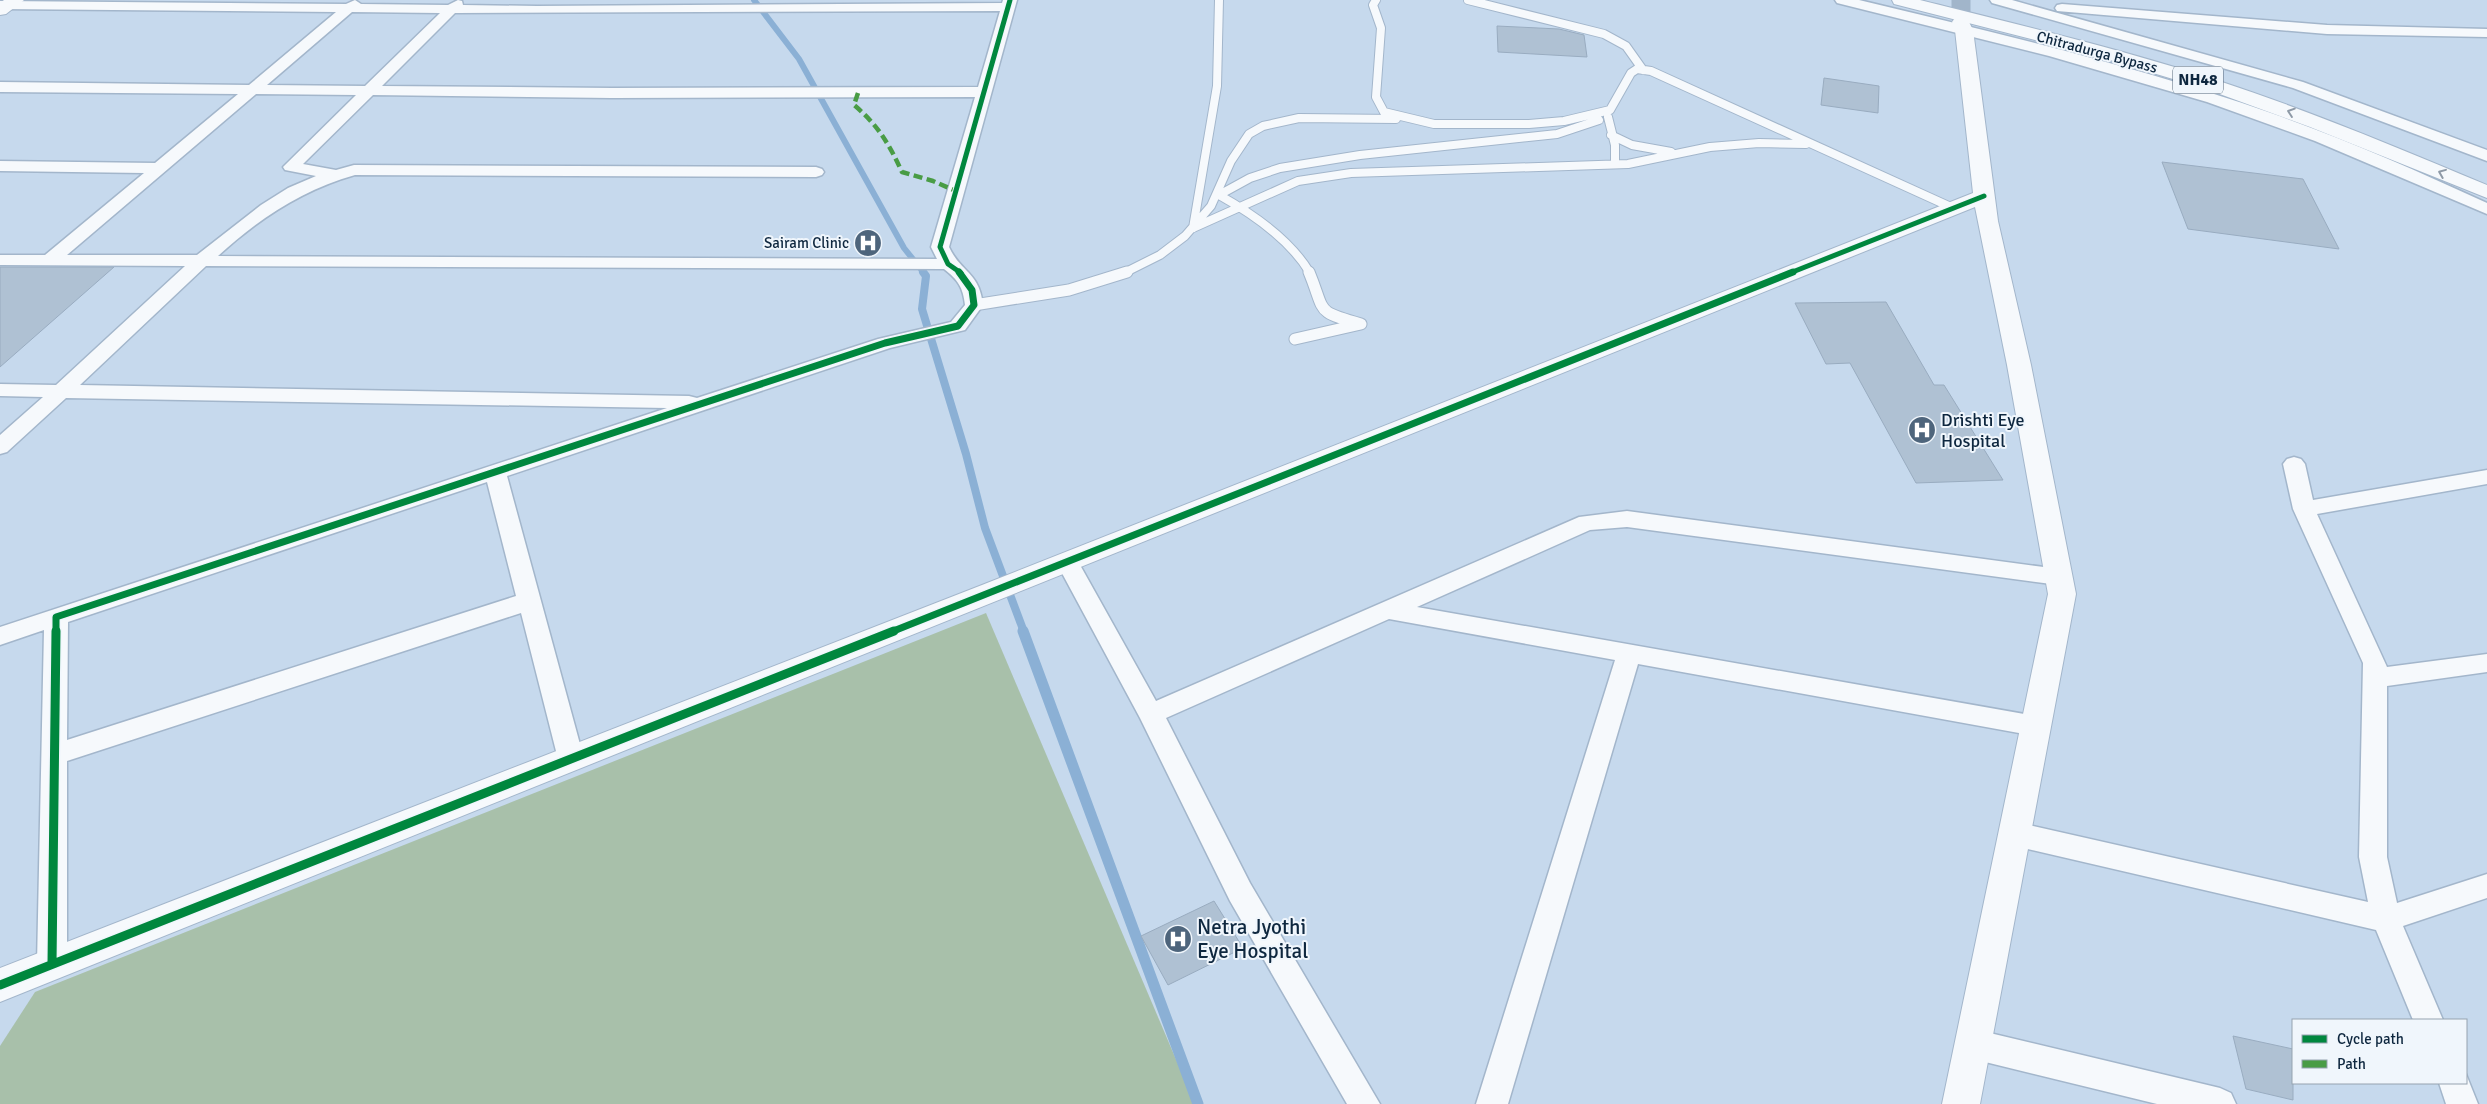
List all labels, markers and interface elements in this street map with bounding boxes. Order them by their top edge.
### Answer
street label: Chitradurga Bypass [2035,27,2160,77]
road number: NH48 [2173,66,2223,94]
one-way arrow [2288,108,2296,118]
one-way arrow [2438,169,2447,179]
hospital icon: Sairam Clinic [853,228,883,258]
place label: Sairam Clinic [764,234,849,252]
place label: Drishti Eye Hospital [1941,409,2025,452]
hospital icon: Drishti Eye Hospital [1907,415,1937,445]
place label: Netra Jyothi Eye Hospital [1197,914,1308,964]
hospital icon: Netra Jyothi Eye Hospital [1163,924,1193,954]
legend [2292,1019,2467,1084]
text: Cycle path [2337,1030,2404,1048]
text: Path [2337,1055,2366,1073]

